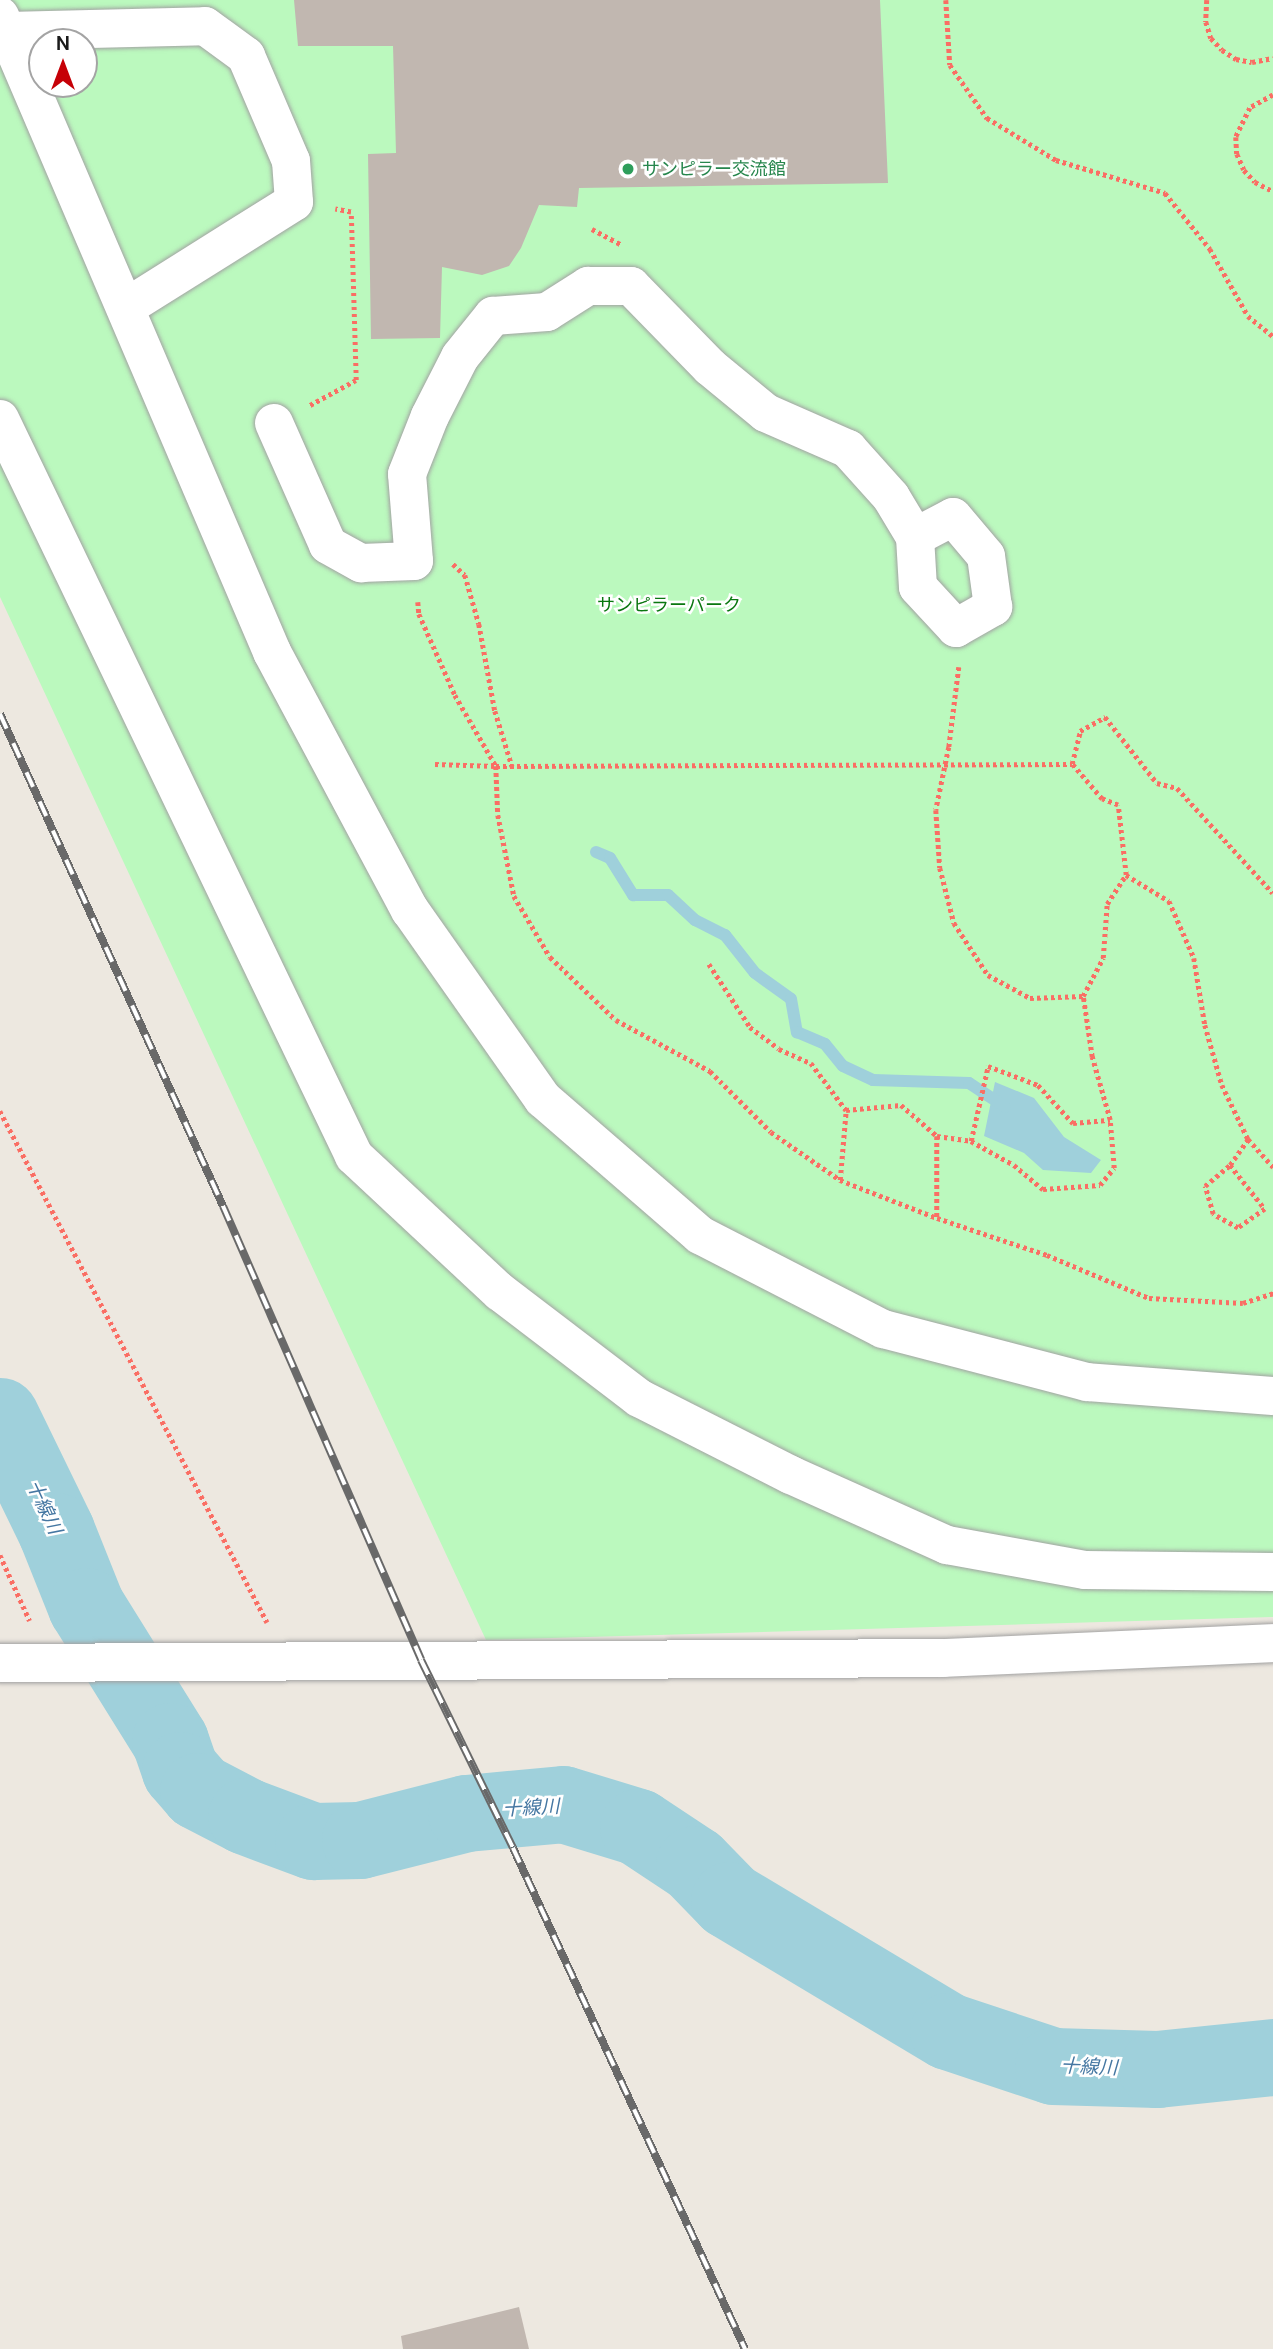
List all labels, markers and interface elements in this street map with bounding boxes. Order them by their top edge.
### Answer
north arrow [28,28,98,98]
text: N [56,31,70,56]
place label: サンピラー交流館 [642,158,786,180]
marker: サンピラー交流館 [620,161,636,177]
park label: サンピラーパーク [597,594,741,616]
water label: 十線川 [22,1476,66,1538]
water label: 十線川 [502,1795,560,1821]
water label: 十線川 [1060,2055,1118,2079]

